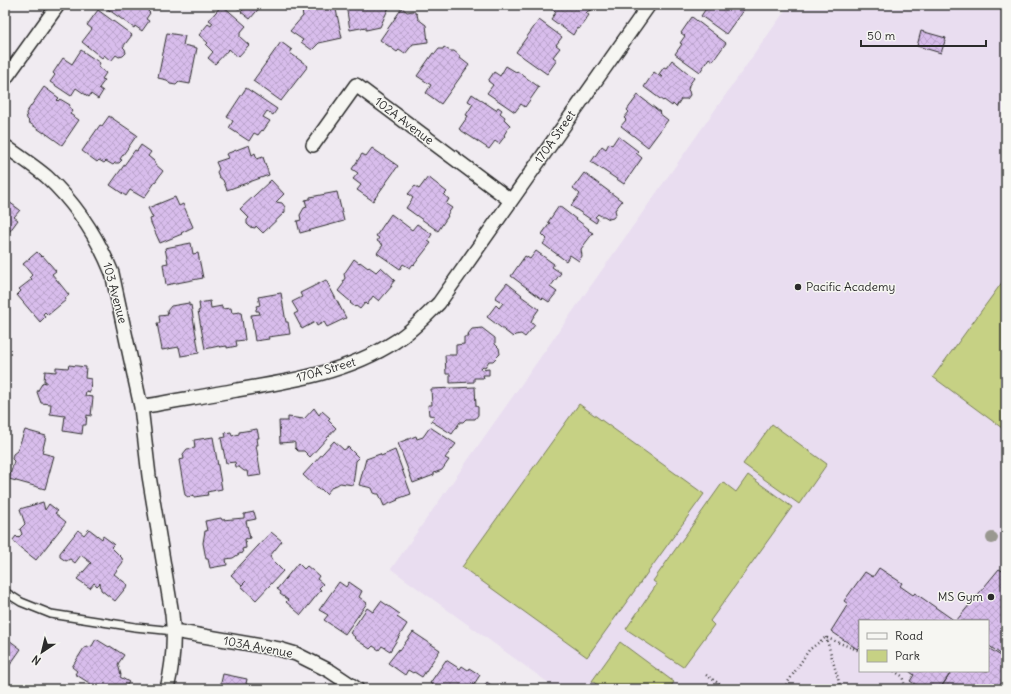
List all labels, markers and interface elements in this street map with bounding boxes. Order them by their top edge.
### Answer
scale bar [861,22,986,48]
text: 50 m [867,28,896,43]
street label: 102A Avenue [372,94,437,148]
street label: 170A Street [531,107,578,166]
street label: 103 Avenue [100,261,131,325]
place label: Pacific Academy [806,279,895,294]
marker: Pacific Academy [793,282,803,292]
street label: 170A Street [294,354,357,385]
place label: MS Gym [938,589,983,604]
marker: MS Gym [986,592,996,602]
legend [859,620,989,672]
text: Road [895,628,923,643]
north arrow [22,632,62,672]
street label: 103A Avenue [222,632,294,661]
text: Park [895,648,920,663]
text: N [29,652,43,668]

